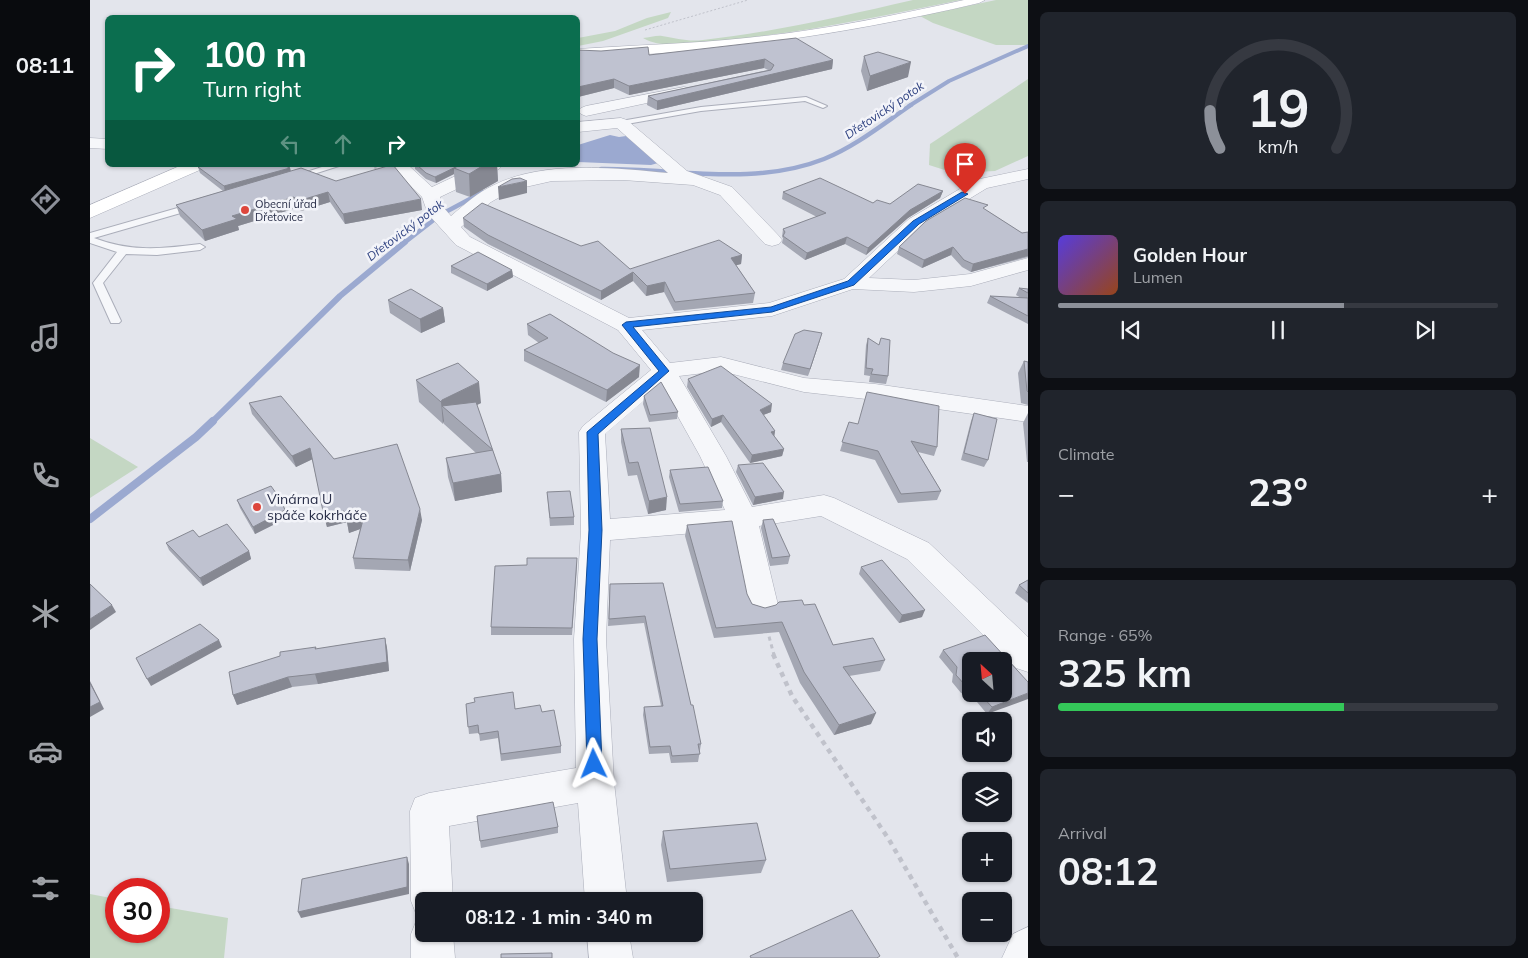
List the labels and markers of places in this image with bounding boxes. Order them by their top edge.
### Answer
pin [944,143,986,194]
place label: Obecní úřad Dřetovice [255,197,317,224]
marker: Obecní úřad Dřetovice [239,204,251,216]
place label: Vinárna U spáče kokrháče [267,490,367,524]
marker: Vinárna U spáče kokrháče [251,501,263,513]

